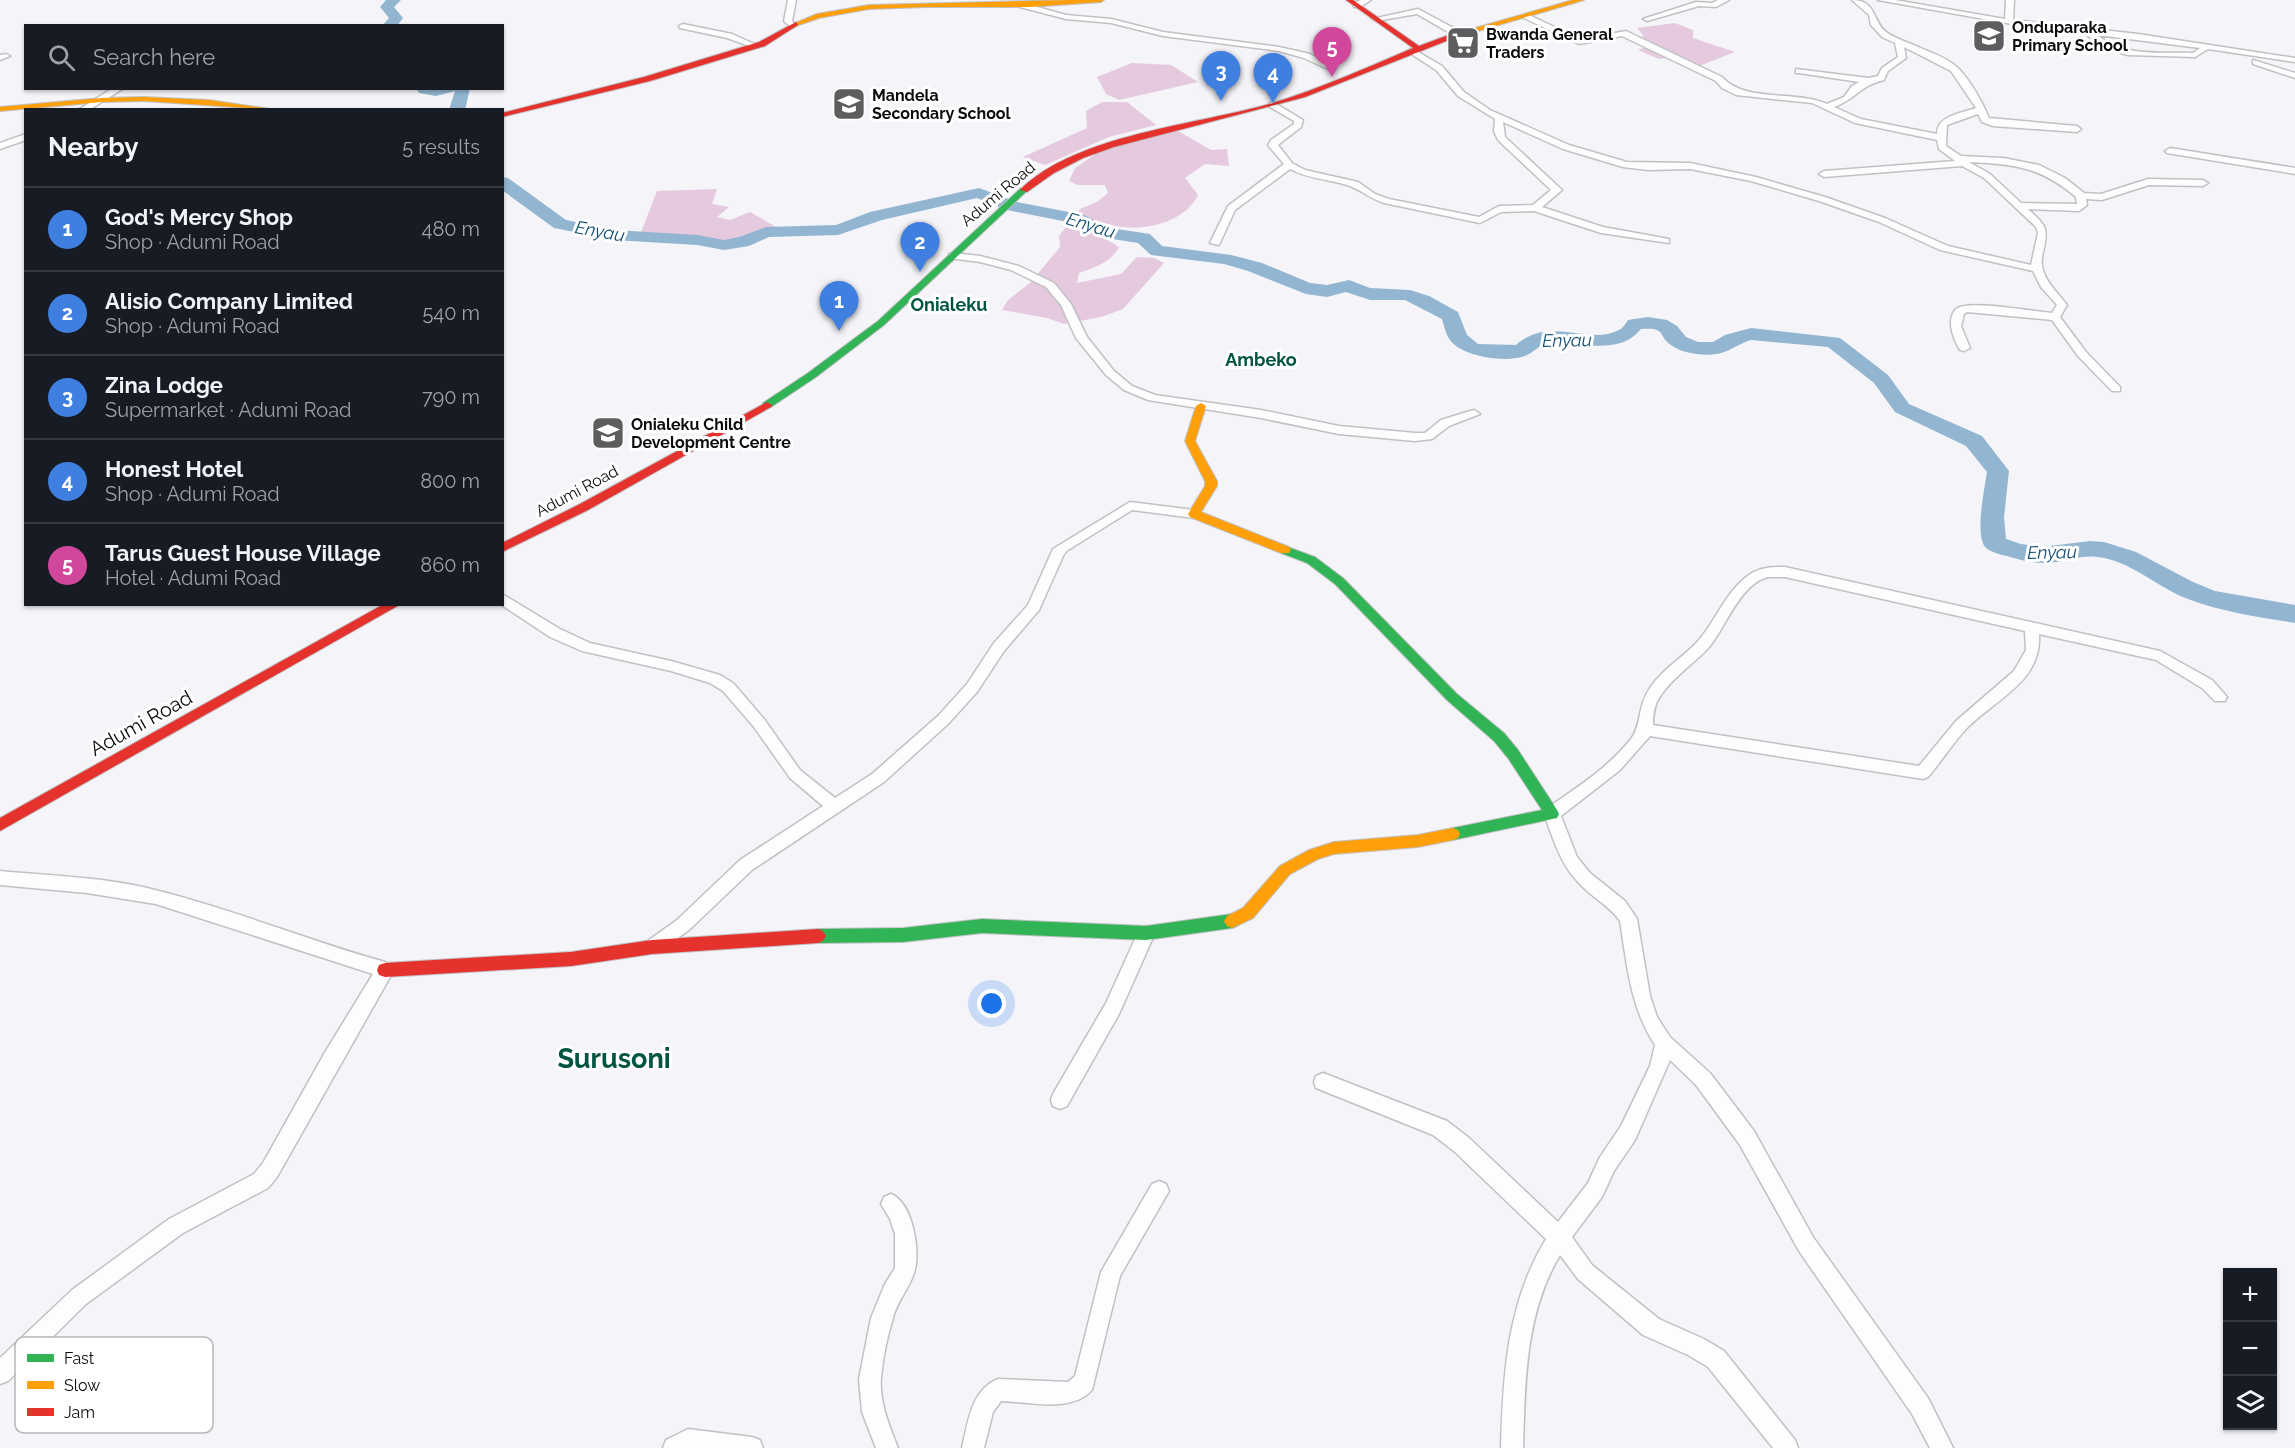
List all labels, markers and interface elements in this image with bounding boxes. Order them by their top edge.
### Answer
school or university icon: Onduparaka Primary School [1971,18,2007,54]
place label: Onduparaka Primary School [2012,18,2129,55]
search box [24,24,504,90]
supermarket icon: Bwanda General Traders [1445,25,1481,61]
place label: Bwanda General Traders [1486,25,1614,62]
pin: 5 [1312,28,1352,77]
icon: search [45,41,78,74]
text: Search here [93,44,215,70]
pin: 3 [1202,51,1240,101]
pin: 4 [1254,54,1292,103]
school or university icon: Mandela Secondary School [831,86,867,122]
place label: Mandela Secondary School [872,86,1012,123]
text: Nearby [48,132,138,162]
text: 5 results [402,135,480,159]
street label: Adumi Road [957,158,1039,230]
text: God's Mercy Shop [105,204,293,230]
water label: Enyau [1064,208,1118,242]
water label: Enyau [574,216,626,246]
text: 1 [63,217,72,241]
text: 480 m [422,217,480,241]
pin: 2 [900,222,940,272]
text: Shop · Adumi Road [105,230,280,254]
pin: 1 [820,282,858,331]
text: Alisio Company Limited [105,288,353,314]
district label: Onialeku [911,294,987,315]
text: 2 [62,301,73,325]
text: 540 m [422,301,480,325]
text: Shop · Adumi Road [105,314,280,338]
water label: Enyau [1542,329,1592,351]
district label: Ambeko [1225,349,1297,370]
text: Zina Lodge [105,372,223,398]
text: 3 [62,385,73,409]
text: 790 m [422,385,480,409]
text: Supermarket · Adumi Road [105,398,352,422]
school or university icon: Onialeku Child Development Centre [590,415,626,451]
place label: Onialeku Child Development Centre [631,415,791,452]
text: Honest Hotel [105,456,243,482]
street label: Adumi Road [533,461,622,521]
text: 4 [62,469,73,493]
text: 800 m [420,469,480,493]
text: Shop · Adumi Road [105,482,280,506]
text: Tarus Guest House Village [105,540,381,566]
water label: Enyau [2027,541,2077,563]
text: 5 [62,553,73,577]
text: 860 m [420,553,480,577]
text: Hotel · Adumi Road [105,566,281,590]
street label: Adumi Road [86,685,196,761]
your location [977,989,1006,1018]
district label: Surusoni [557,1043,671,1074]
map controls [2223,1268,2277,1430]
button: + [2223,1268,2277,1322]
button: − [2223,1322,2277,1376]
legend [15,1337,213,1433]
text: Fast [64,1349,95,1368]
text: Slow [64,1376,100,1395]
button: layers [2223,1376,2277,1430]
text: Jam [64,1403,95,1422]

